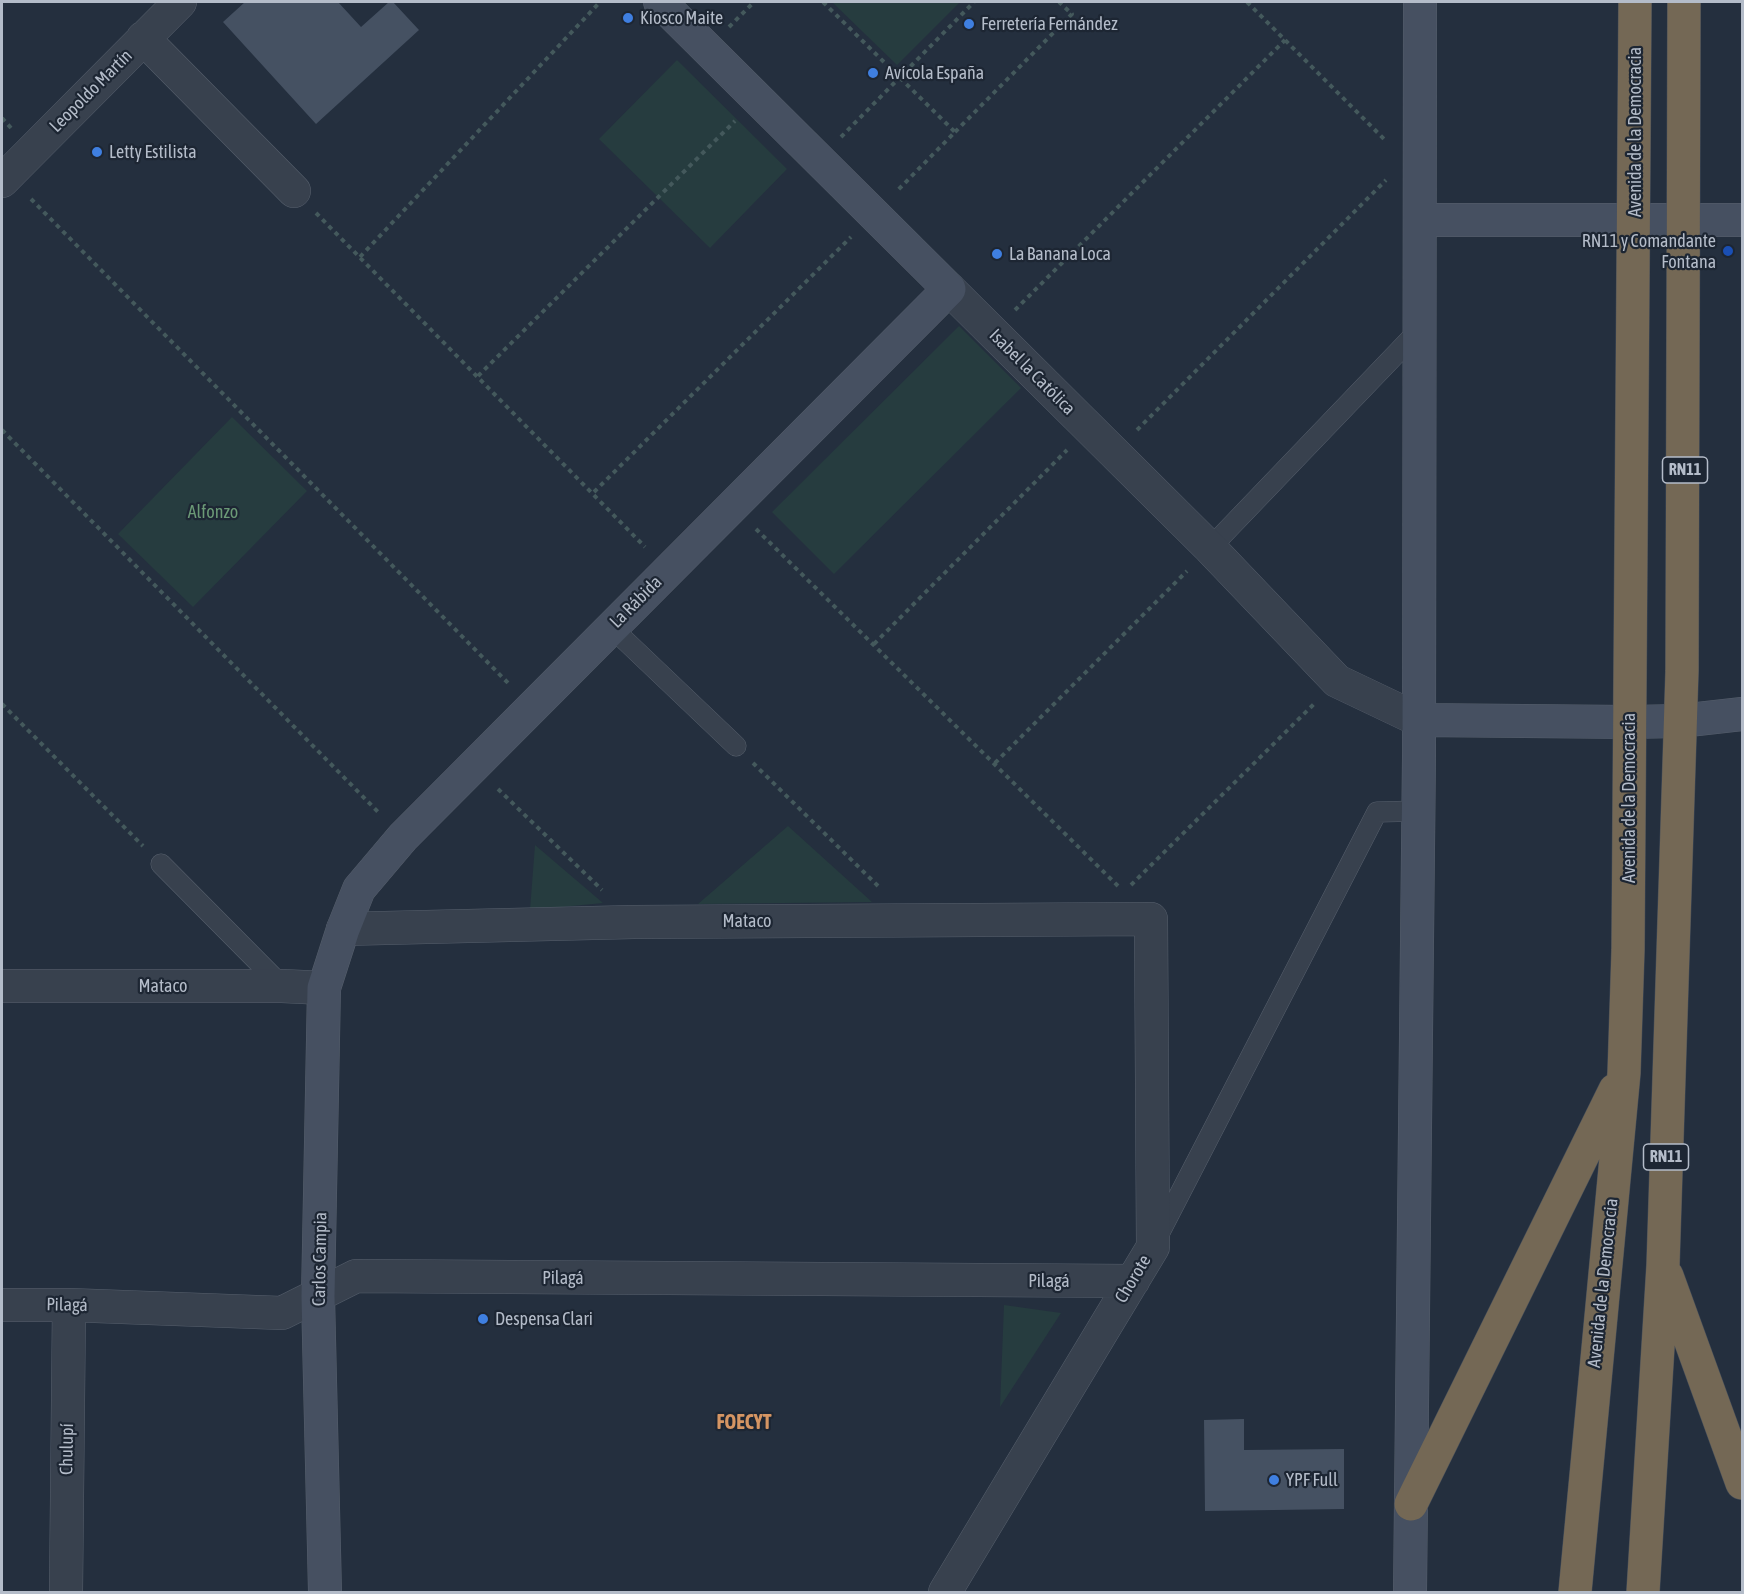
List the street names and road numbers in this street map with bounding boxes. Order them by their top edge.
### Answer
street label: Leopoldo Martín [45,45,137,137]
street label: Avenida de la Democracia [1624,47,1646,217]
street label: Isabel la Católica [985,325,1079,419]
road number: RN11 [1662,457,1708,483]
street label: La Rábida [605,571,667,633]
street label: Avenida de la Democracia [1618,713,1640,883]
street label: Mataco [722,910,772,932]
street label: Mataco [138,975,188,997]
road number: RN11 [1644,1144,1688,1170]
street label: Avenida de la Democracia [1583,1197,1623,1369]
street label: Carlos Campia [308,1212,332,1306]
street label: Chorote [1110,1251,1156,1307]
street label: Pilagá [542,1267,584,1289]
street label: Pilagá [1028,1270,1070,1292]
street label: Pilagá [46,1294,88,1316]
street label: Chulupí [56,1423,78,1475]

